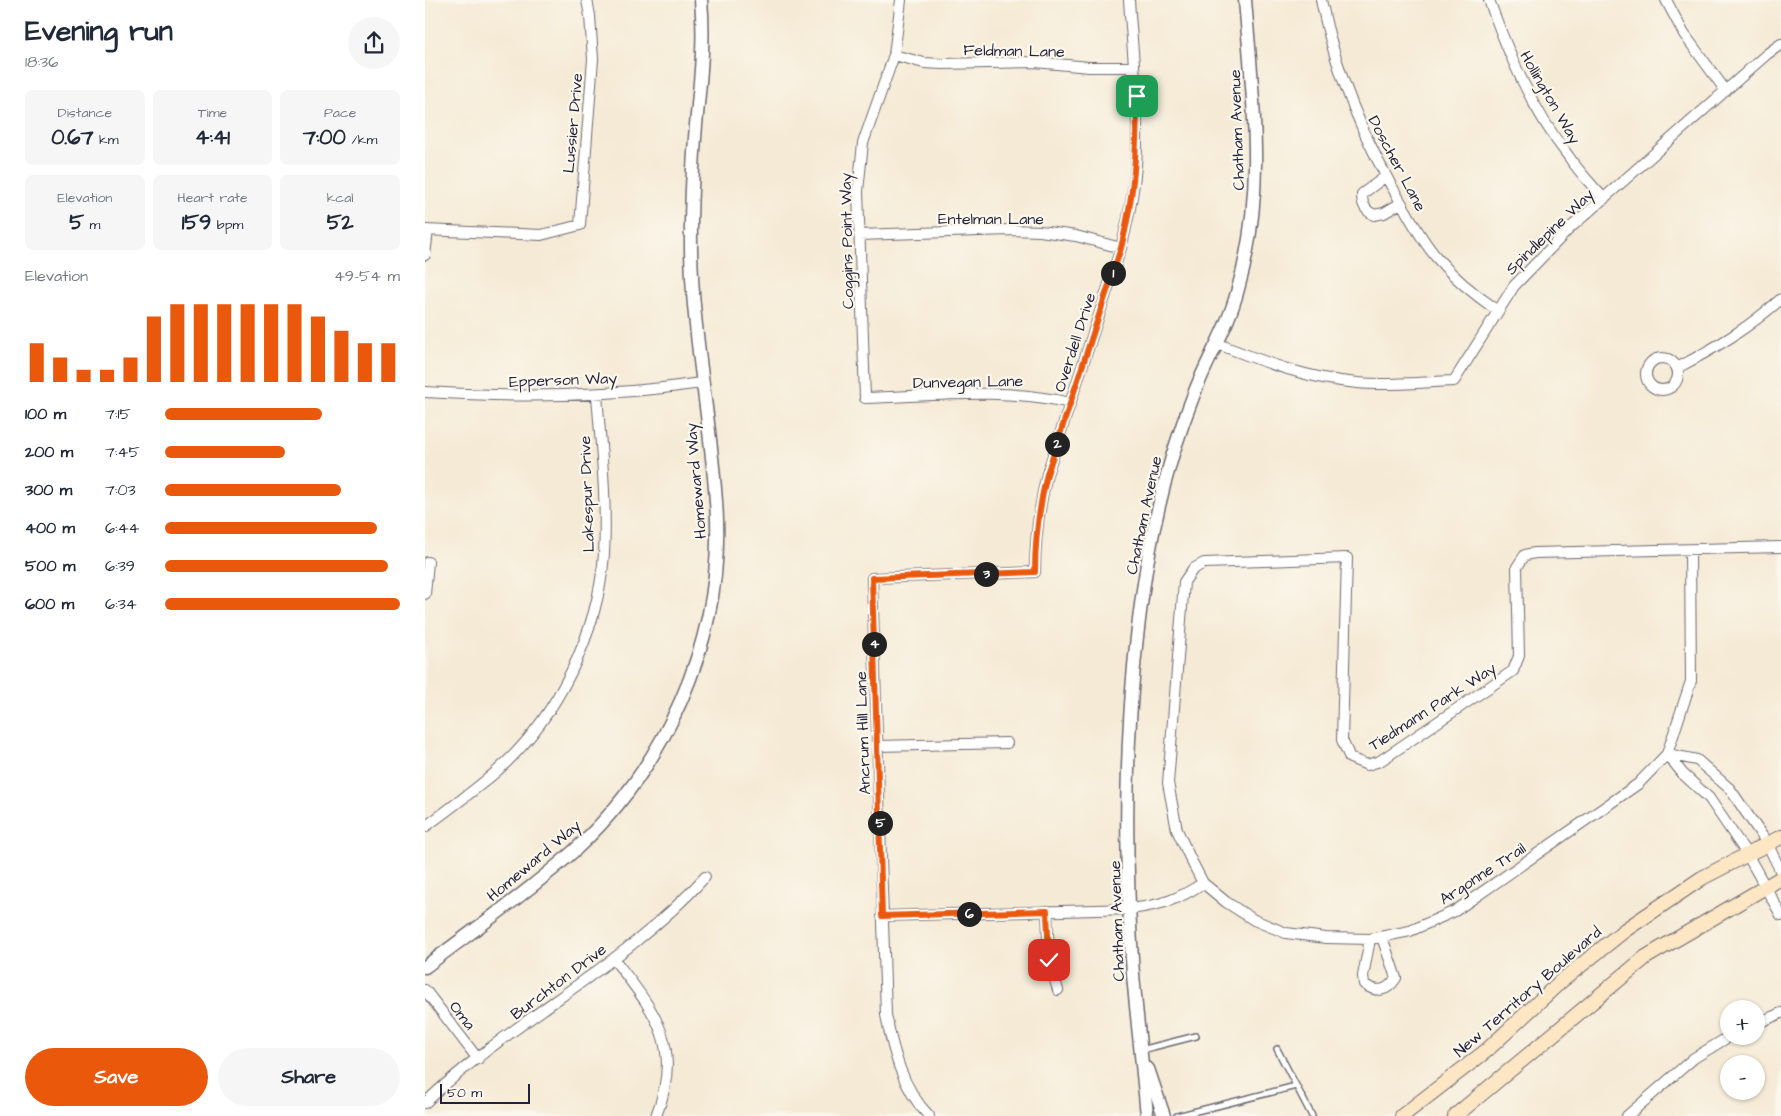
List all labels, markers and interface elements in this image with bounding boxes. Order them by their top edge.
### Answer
text: Evening run [25,12,173,51]
button: share [348,17,400,69]
street label: Feldman Lane [963,39,1065,63]
street label: Hollington Way [1514,47,1586,149]
text: 18:36 [25,51,58,73]
street label: Chatham Avenue [1224,69,1250,191]
street label: Lussier Drive [558,72,588,174]
pin [1116,75,1158,117]
icon: arrive [1123,82,1151,110]
text: Distance [58,103,112,123]
text: Time [198,103,227,123]
text: Pace [324,103,356,123]
street label: Doscher Lane [1363,112,1432,215]
text: 0.67 [51,123,93,152]
text: 4:41 [195,123,230,152]
text: 7:00 [303,123,346,152]
text: km [93,130,119,150]
text: /km [346,130,377,150]
street label: Coggins Point Way [835,172,860,309]
street label: Spindlepine Way [1501,184,1600,280]
text: Elevation [57,188,112,208]
text: Heart rate [177,188,248,208]
text: kcal [327,188,354,208]
text: 5 [69,208,84,237]
text: 159 [182,208,211,237]
text: 52 [327,208,354,237]
street label: Entelman Lane [938,208,1044,230]
text: m [84,215,101,235]
text: bpm [211,215,243,235]
pin: 1 [1101,260,1125,286]
text: 1 [1113,263,1114,283]
text: Elevation [25,265,88,287]
text: 49–54 m [334,265,400,287]
street label: Overdell Drive [1049,289,1101,395]
street label: Epperson Way [509,367,618,394]
street label: Dunvegan Lane [913,370,1024,395]
text: 100 m [25,403,66,425]
text: 7:15 [105,403,131,425]
street label: Homeward Way [680,422,713,540]
pin: 2 [1045,432,1069,456]
text: 2 [1053,434,1062,454]
street label: Lakespur Drive [574,435,600,553]
text: 200 m [25,441,73,463]
text: 7:45 [105,441,140,463]
street label: Chatham Avenue [1121,454,1167,577]
text: 300 m [25,479,72,501]
text: 7:03 [105,479,136,501]
text: 400 m [25,517,75,539]
text: 6:44 [105,517,139,539]
text: 500 m [25,555,75,577]
text: 6:39 [105,555,135,577]
pin: 3 [973,562,999,586]
text: 3 [983,564,990,584]
text: 600 m [25,593,74,615]
text: 6:34 [105,593,137,615]
pin: 4 [861,632,887,656]
text: 4 [870,634,879,654]
street label: Tiedmann Park Way [1365,657,1501,757]
street label: Ancrum Hill Lane [850,670,876,795]
pin: 5 [867,810,893,836]
text: 5 [876,813,885,833]
street label: Homeward Way [482,815,586,907]
street label: Argonne Trail [1435,838,1531,911]
street label: Chatham Avenue [1104,860,1130,982]
pin: 6 [957,902,981,926]
text: 6 [965,904,974,924]
street label: New Territory Boulevard [1449,921,1607,1063]
street label: Burchton Drive [506,938,611,1025]
pin [1028,939,1070,981]
icon: check [1035,946,1063,974]
street label: Oma [444,997,481,1035]
map controls [1720,1000,1765,1100]
button: + [1720,1000,1765,1045]
button: Save [25,1048,208,1106]
button: Share [218,1048,400,1106]
button: − [1720,1055,1765,1100]
scale bar [440,1081,530,1104]
text: 50 m [447,1083,482,1103]

